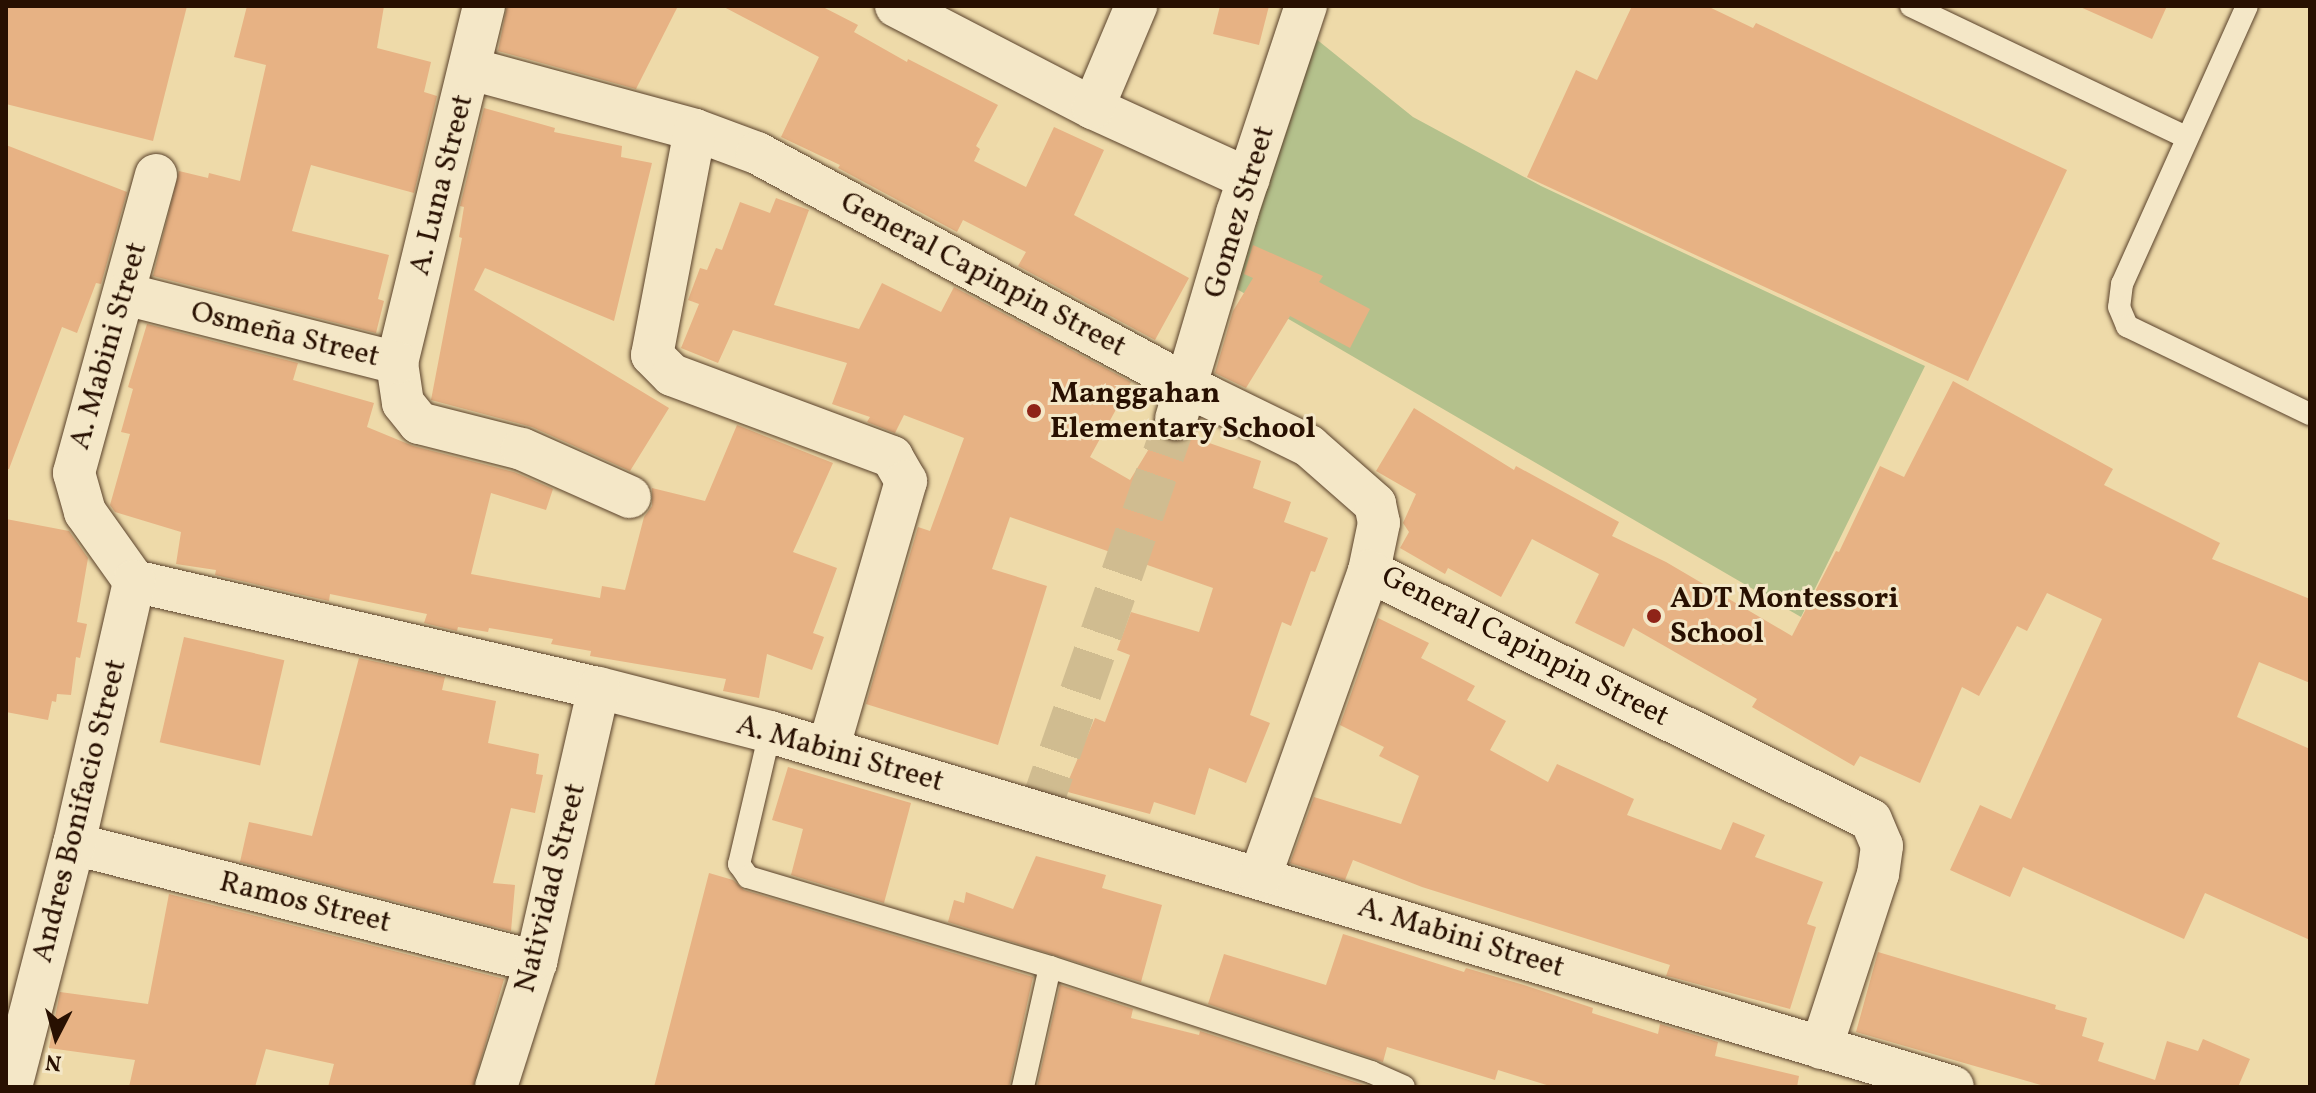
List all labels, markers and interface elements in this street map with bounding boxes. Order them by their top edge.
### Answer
street label: A. Luna Street [402,91,482,279]
street label: Gomez Street [1197,121,1283,303]
street label: General Capinpin Street [834,184,1132,366]
street label: A. Mabini Street [62,238,156,454]
street label: Osmeña Street [187,294,383,376]
place label: Manggahan Elementary School [1050,376,1316,446]
marker: Manggahan Elementary School [1025,402,1043,420]
street label: General Capinpin Street [1375,559,1675,735]
place label: ADT Montessori School [1670,581,1900,652]
marker: ADT Montessori School [1645,607,1663,625]
street label: Andres Bonifacio Street [25,656,135,966]
street label: A. Mabini Street [732,707,948,801]
street label: Natividad Street [508,780,594,996]
street label: Ramos Street [216,864,394,942]
street label: A. Mabini Street [1353,889,1569,987]
north arrow [16,997,96,1077]
text: N [44,1045,63,1078]

